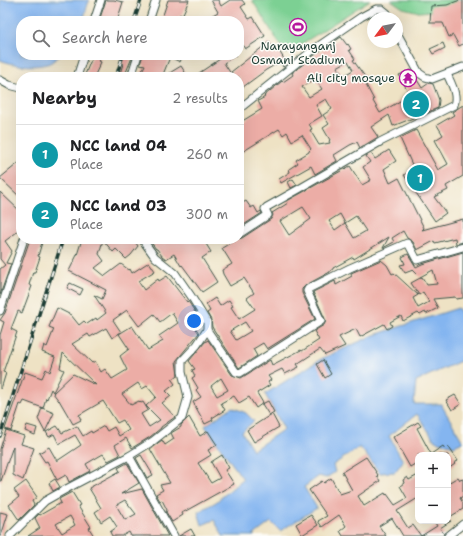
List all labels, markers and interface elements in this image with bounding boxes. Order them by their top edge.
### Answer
north arrow [367,12,403,48]
search box [16,16,244,60]
sports icon: Narayanganj Osmani Stadium [288,17,308,37]
icon: search [30,27,52,49]
text: Search here [62,28,148,48]
place label: Narayanganj Osmani Stadium [251,38,345,68]
temple icon: Ali city mosque [398,68,418,88]
place label: Ali city mosque [306,70,395,86]
text: Nearby [32,87,97,109]
pin: 2 [403,89,429,119]
text: 2 results [172,90,228,107]
text: NCC land 04 [70,136,167,156]
text: 1 [42,146,48,163]
text: 260 m [186,146,228,163]
text: Place [70,156,103,173]
pin: 1 [407,163,433,193]
text: NCC land 03 [70,196,166,216]
text: 2 [40,206,50,223]
text: 300 m [185,206,228,223]
text: Place [70,216,103,233]
your location [184,311,204,331]
map controls [415,452,451,524]
button: + [415,452,451,488]
button: − [415,488,451,524]

